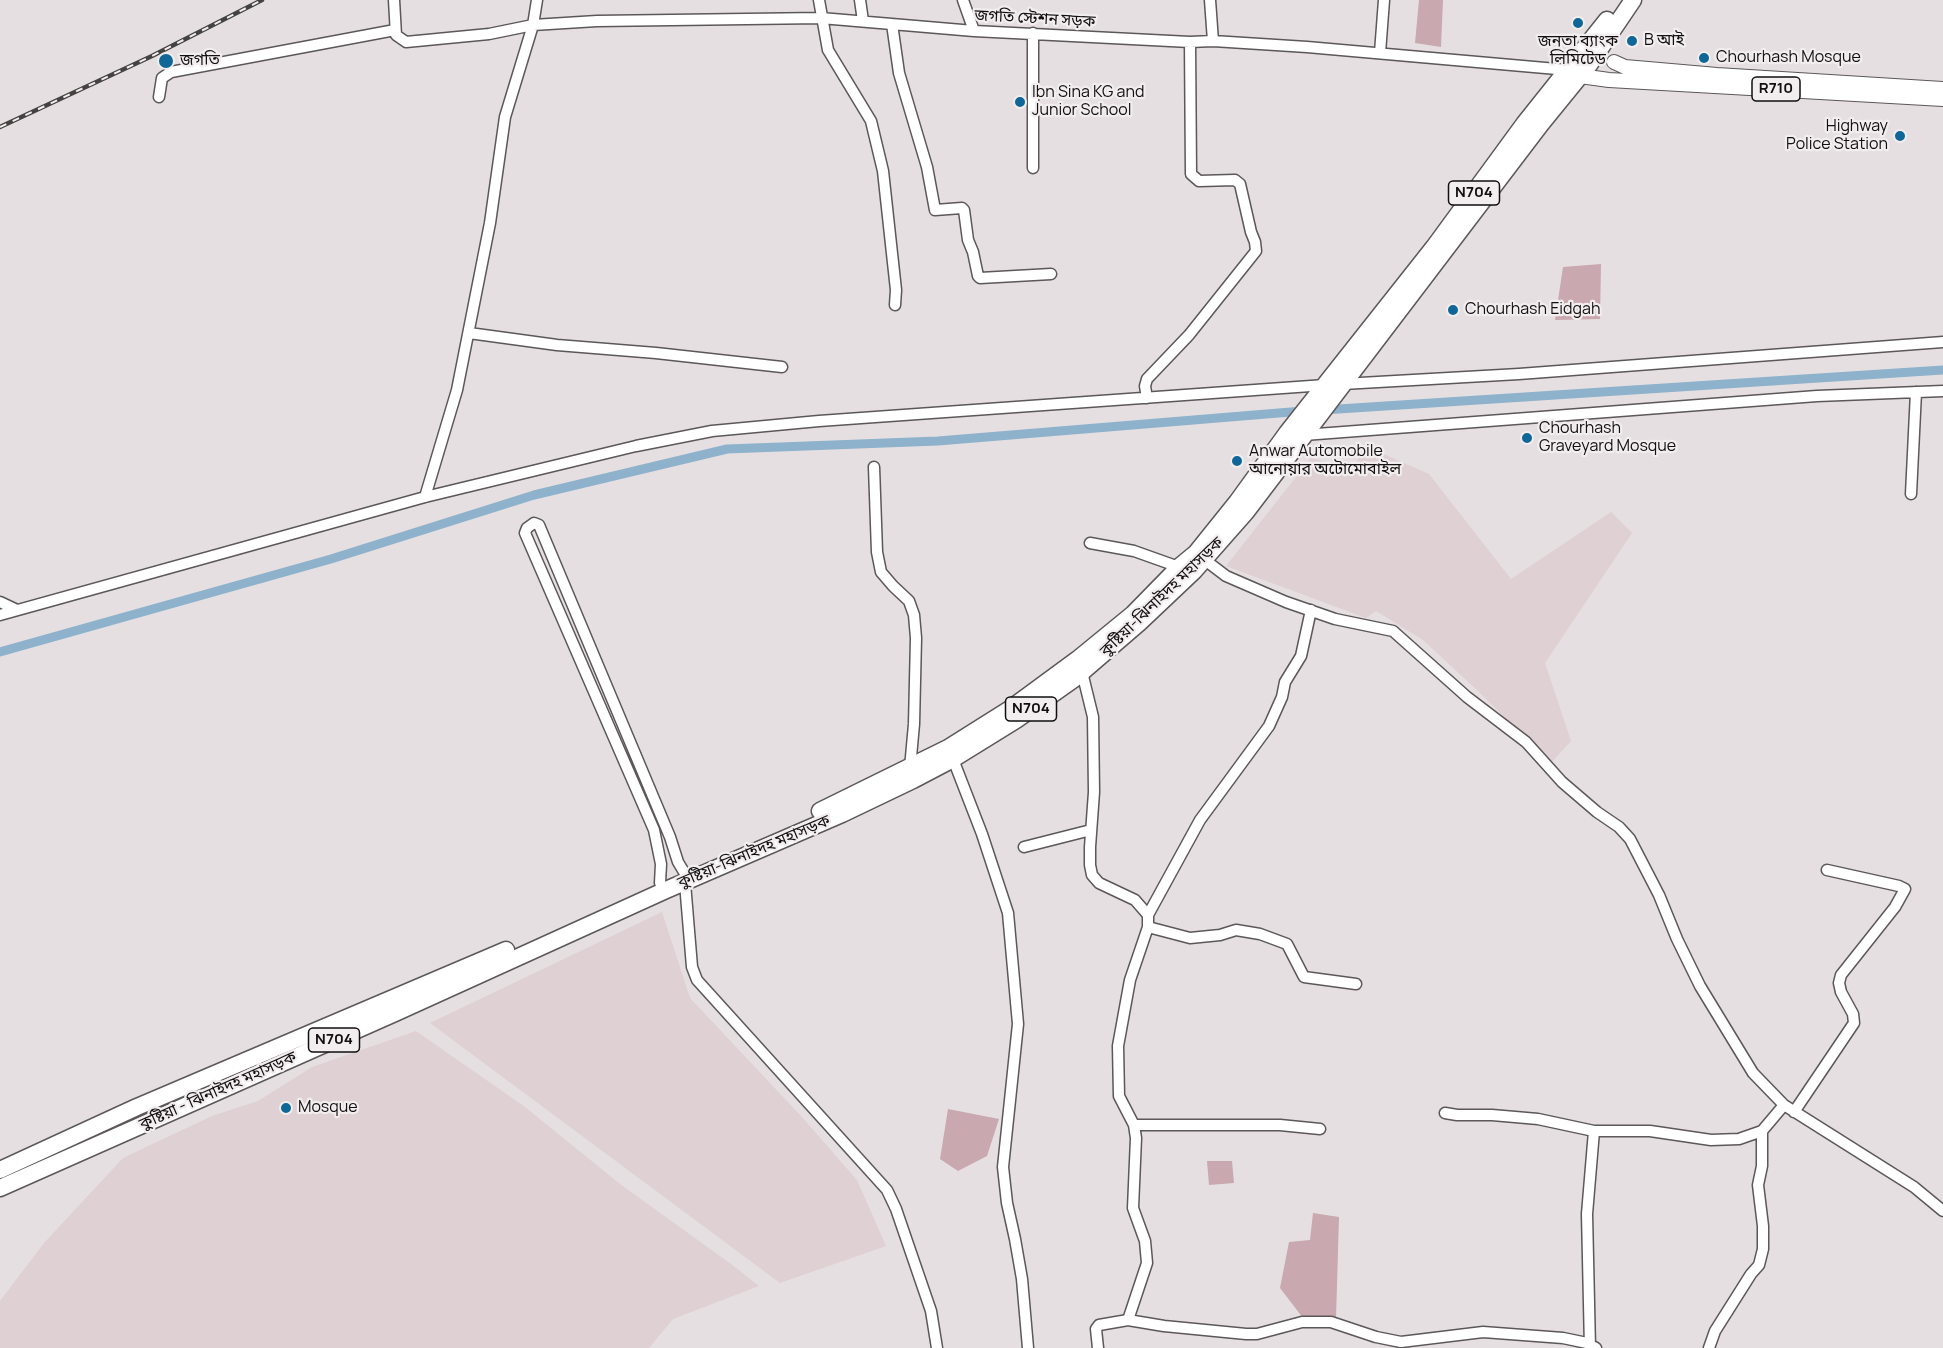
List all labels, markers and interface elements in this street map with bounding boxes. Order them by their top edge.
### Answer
street label: জগতি স্টেশন সড়ক [974,6,1096,32]
marker: জনতা ব্যাংক লিমিটেড [1571,16,1585,30]
place label: B আই [1644,31,1684,51]
place label: জনতা ব্যাংক লিমিটেড [1538,32,1618,70]
marker: B আই [1625,34,1639,48]
place label: Chourhash Mosque [1716,48,1861,68]
place label: জগতি [180,51,220,71]
marker: Chourhash Mosque [1697,51,1711,65]
marker: জগতি [157,52,175,70]
road number: R710 [1752,77,1800,101]
place label: Ibn Sina KG and Junior School [1032,83,1144,121]
marker: Ibn Sina KG and Junior School [1013,95,1027,109]
place label: Highway Police Station [1786,117,1888,155]
marker: Highway Police Station [1893,129,1907,143]
road number: N704 [1448,181,1500,205]
place label: Chourhash Eidgah [1465,300,1600,320]
marker: Chourhash Eidgah [1446,303,1460,317]
place label: Chourhash Graveyard Mosque [1539,419,1676,457]
marker: Chourhash Graveyard Mosque [1520,431,1534,445]
place label: Anwar Automobile আনোয়ার অটোমোবাইল [1249,442,1401,480]
marker: Anwar Automobile আনোয়ার অটোমোবাইল [1230,454,1244,468]
street label: কুষ্টিয়া-ঝিনাইদহ মহাসড়ক [1097,533,1227,661]
road number: N704 [1006,697,1056,721]
street label: কুষ্টিয়া-ঝিনাইদহ মহাসড়ক [675,811,833,893]
road number: N704 [308,1028,360,1052]
street label: কুষ্টিয়া - ঝিনাইদহ মহাসড়ক [136,1048,300,1134]
place label: Mosque [298,1098,358,1118]
marker: Mosque [279,1101,293,1115]

